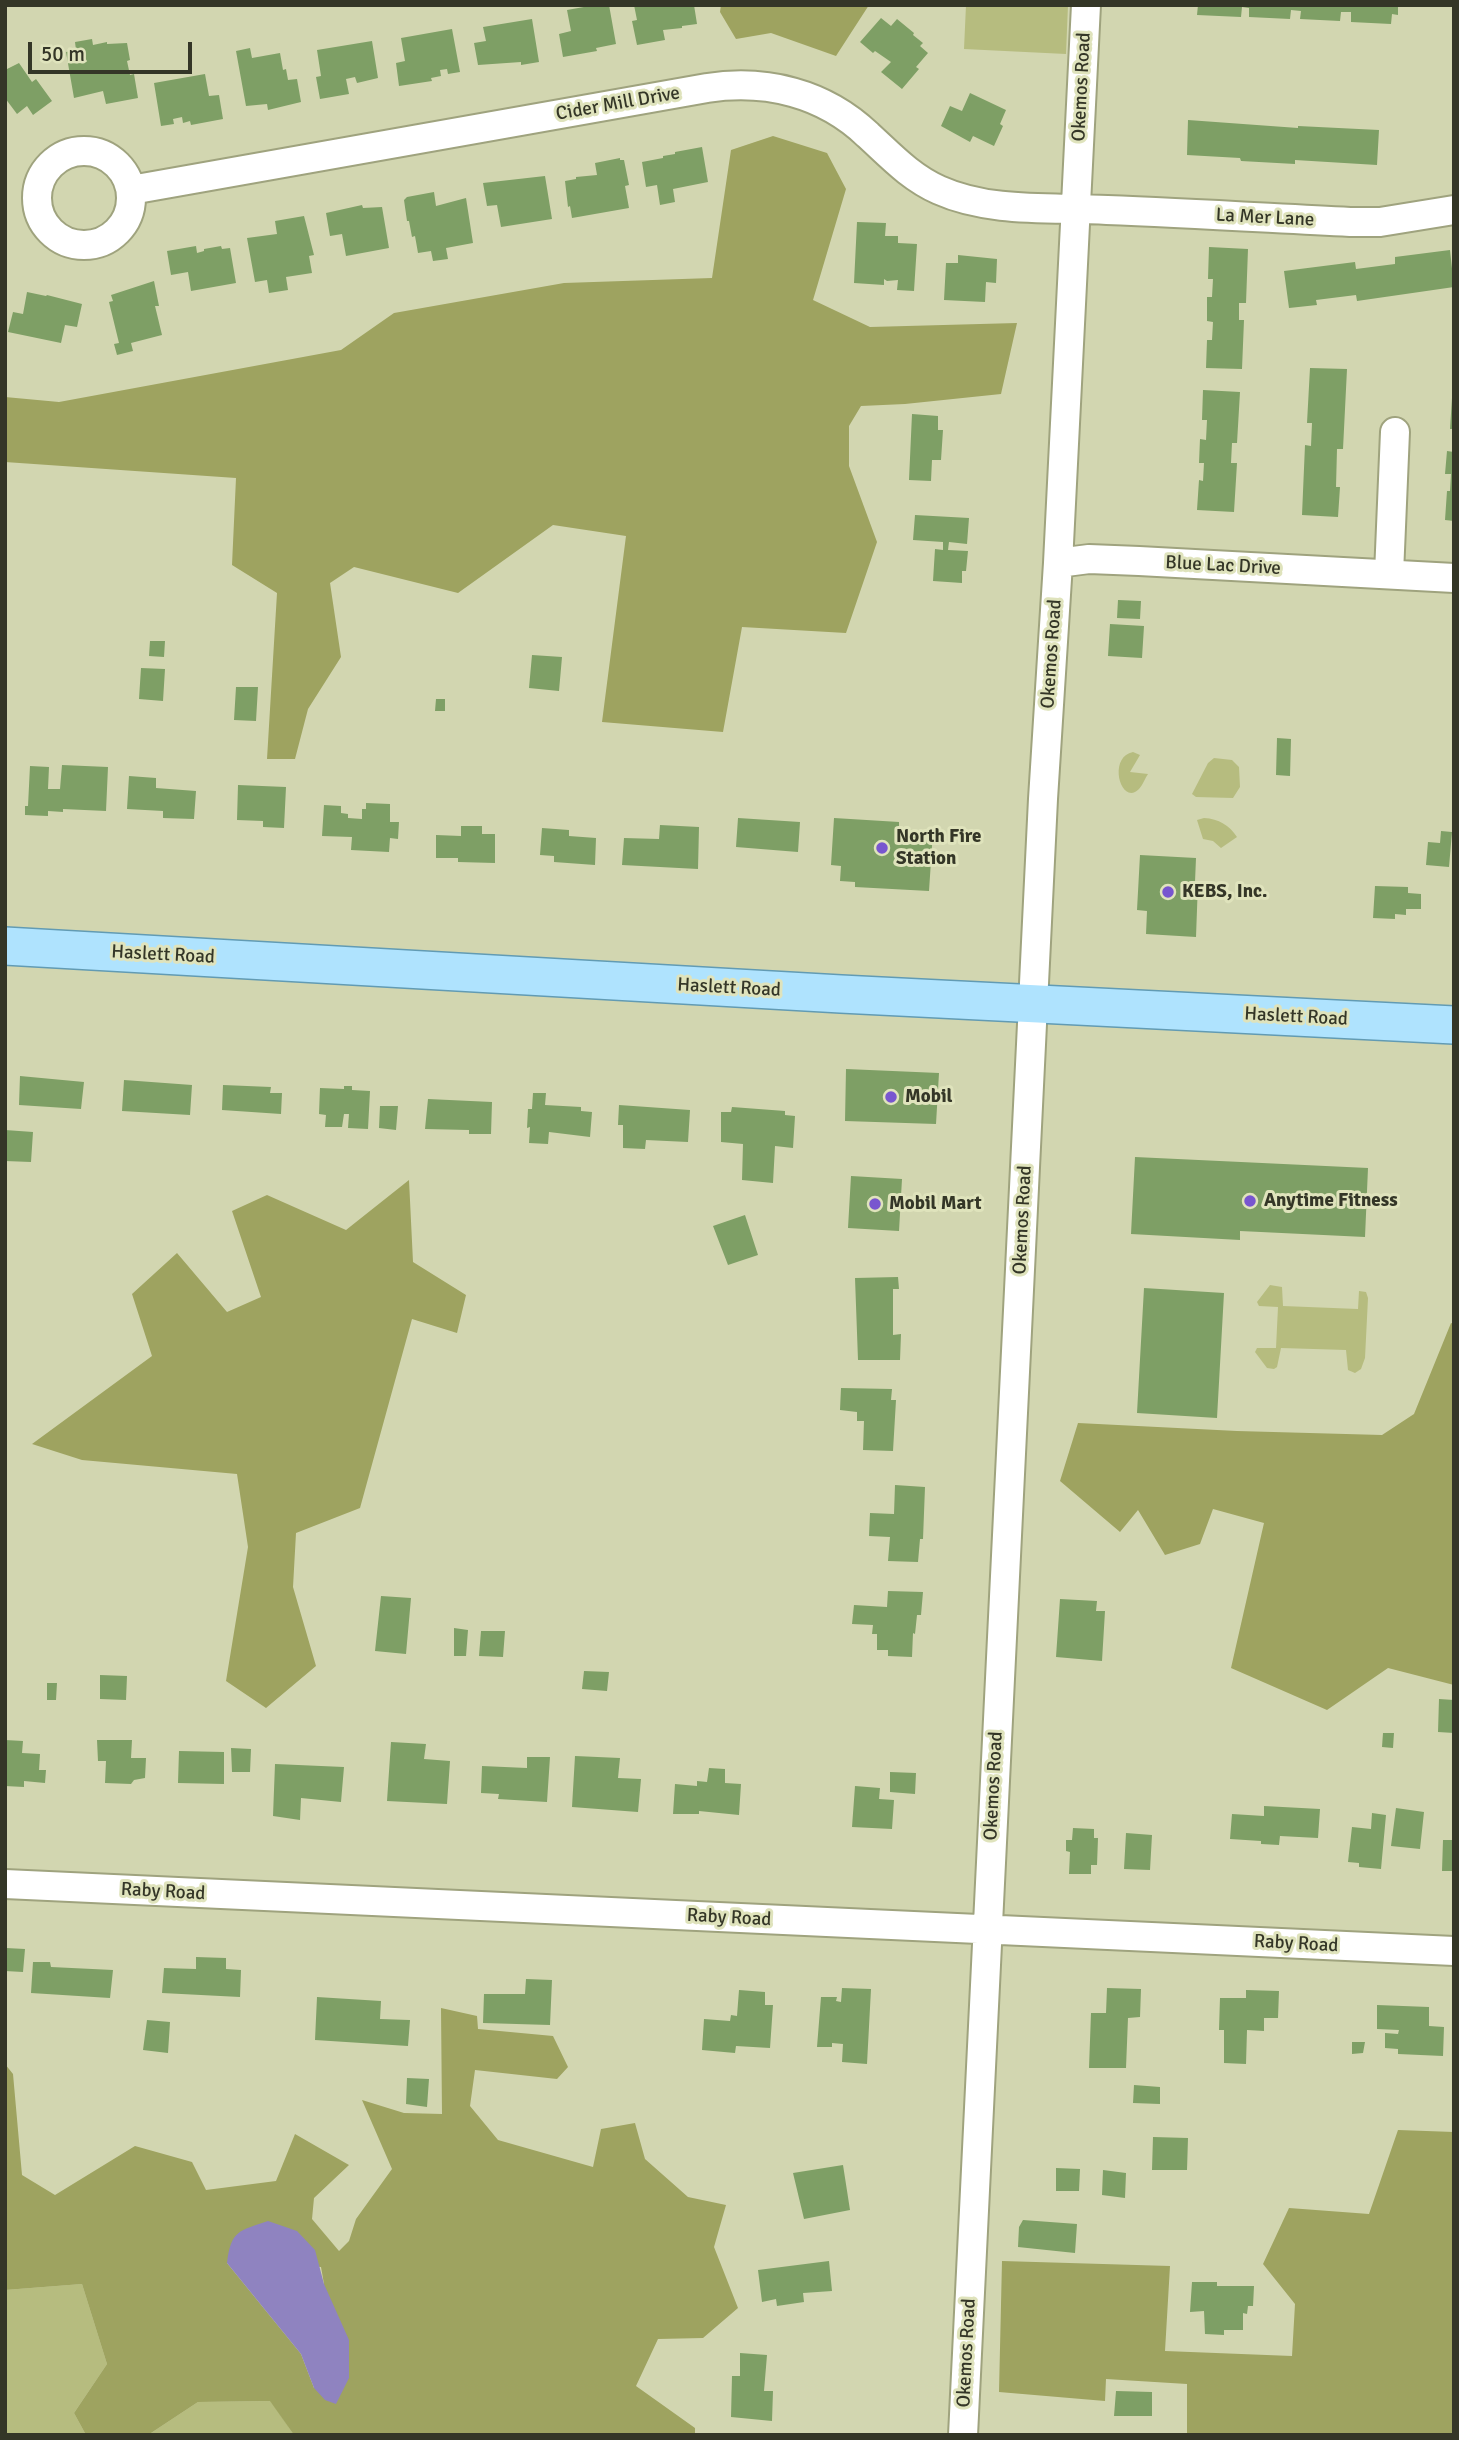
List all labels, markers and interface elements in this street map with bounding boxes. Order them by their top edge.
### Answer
scale bar [32,28,196,72]
street label: Okemos Road [1068,32,1096,142]
text: 50 m [41,41,85,67]
street label: Cider Mill Drive [554,82,682,126]
street label: La Mer Lane [1215,204,1315,232]
street label: Blue Lac Drive [1165,552,1281,580]
street label: Okemos Road [1037,599,1067,709]
place label: North Fire Station [896,826,982,870]
marker: North Fire Station [874,840,890,856]
place label: KEBS, Inc. [1182,881,1268,903]
marker: KEBS, Inc. [1160,884,1176,900]
street label: Haslett Road [111,941,215,969]
street label: Haslett Road [677,974,781,1002]
street label: Haslett Road [1244,1003,1348,1031]
place label: Mobil [905,1086,953,1108]
marker: Mobil [883,1089,899,1105]
street label: Okemos Road [1009,1165,1037,1275]
place label: Anytime Fitness [1264,1190,1398,1212]
place label: Mobil Mart [889,1193,982,1215]
marker: Anytime Fitness [1242,1193,1258,1209]
marker: Mobil Mart [867,1196,883,1212]
street label: Okemos Road [980,1731,1008,1841]
street label: Raby Road [120,1878,206,1906]
street label: Raby Road [686,1904,772,1932]
street label: Raby Road [1253,1930,1339,1958]
street label: Okemos Road [953,2298,981,2408]

